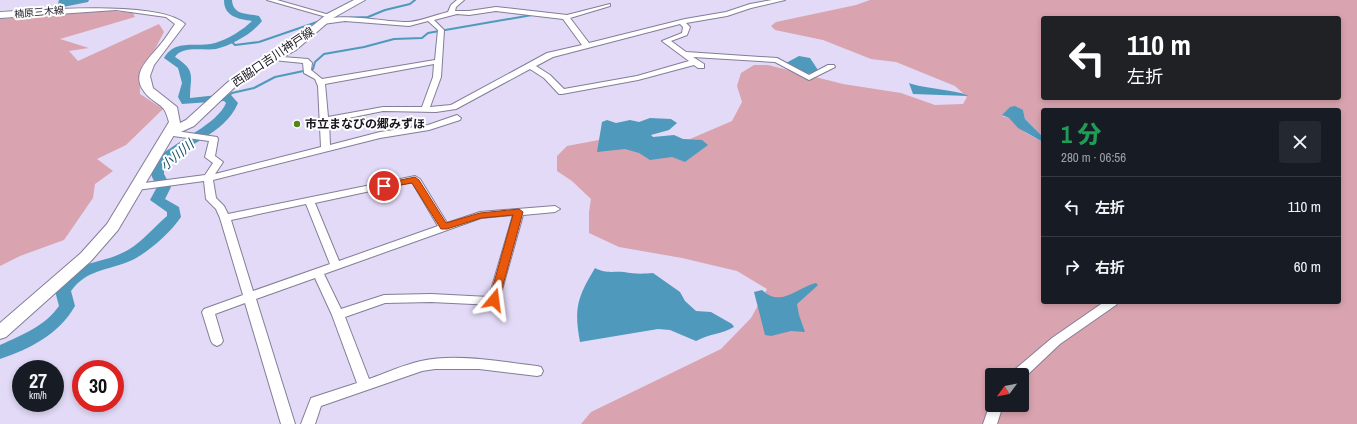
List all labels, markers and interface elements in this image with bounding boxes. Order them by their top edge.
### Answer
street label: 楠原三木線 [14,3,64,21]
street label: 西脇口吉川神戸線 [229,24,317,90]
text: 110 m [1127,26,1191,64]
icon: left [1061,32,1113,84]
text: 左折 [1127,64,1163,89]
place label: 市立まなびの郷みずほ [305,116,425,132]
text: 1 分 [1061,118,1101,150]
marker: 市立まなびの郷みずほ [292,119,302,129]
button: close [1279,121,1321,163]
water label: 小川川 [157,135,199,174]
text: 280 m · 06:56 [1061,149,1126,166]
pin [367,169,401,203]
icon: arrive [373,175,395,197]
icon: left [1061,196,1083,218]
text: 110 m [1288,196,1321,217]
text: 左折 [1095,197,1125,218]
icon: right [1061,256,1083,278]
text: 60 m [1294,256,1321,277]
text: 右折 [1095,257,1125,278]
position arrow [473,279,515,321]
speed limit sign: 30 [72,360,124,412]
text: 27 [29,367,47,394]
north arrow [985,368,1029,412]
map controls [985,368,1029,412]
text: km/h [29,389,47,402]

